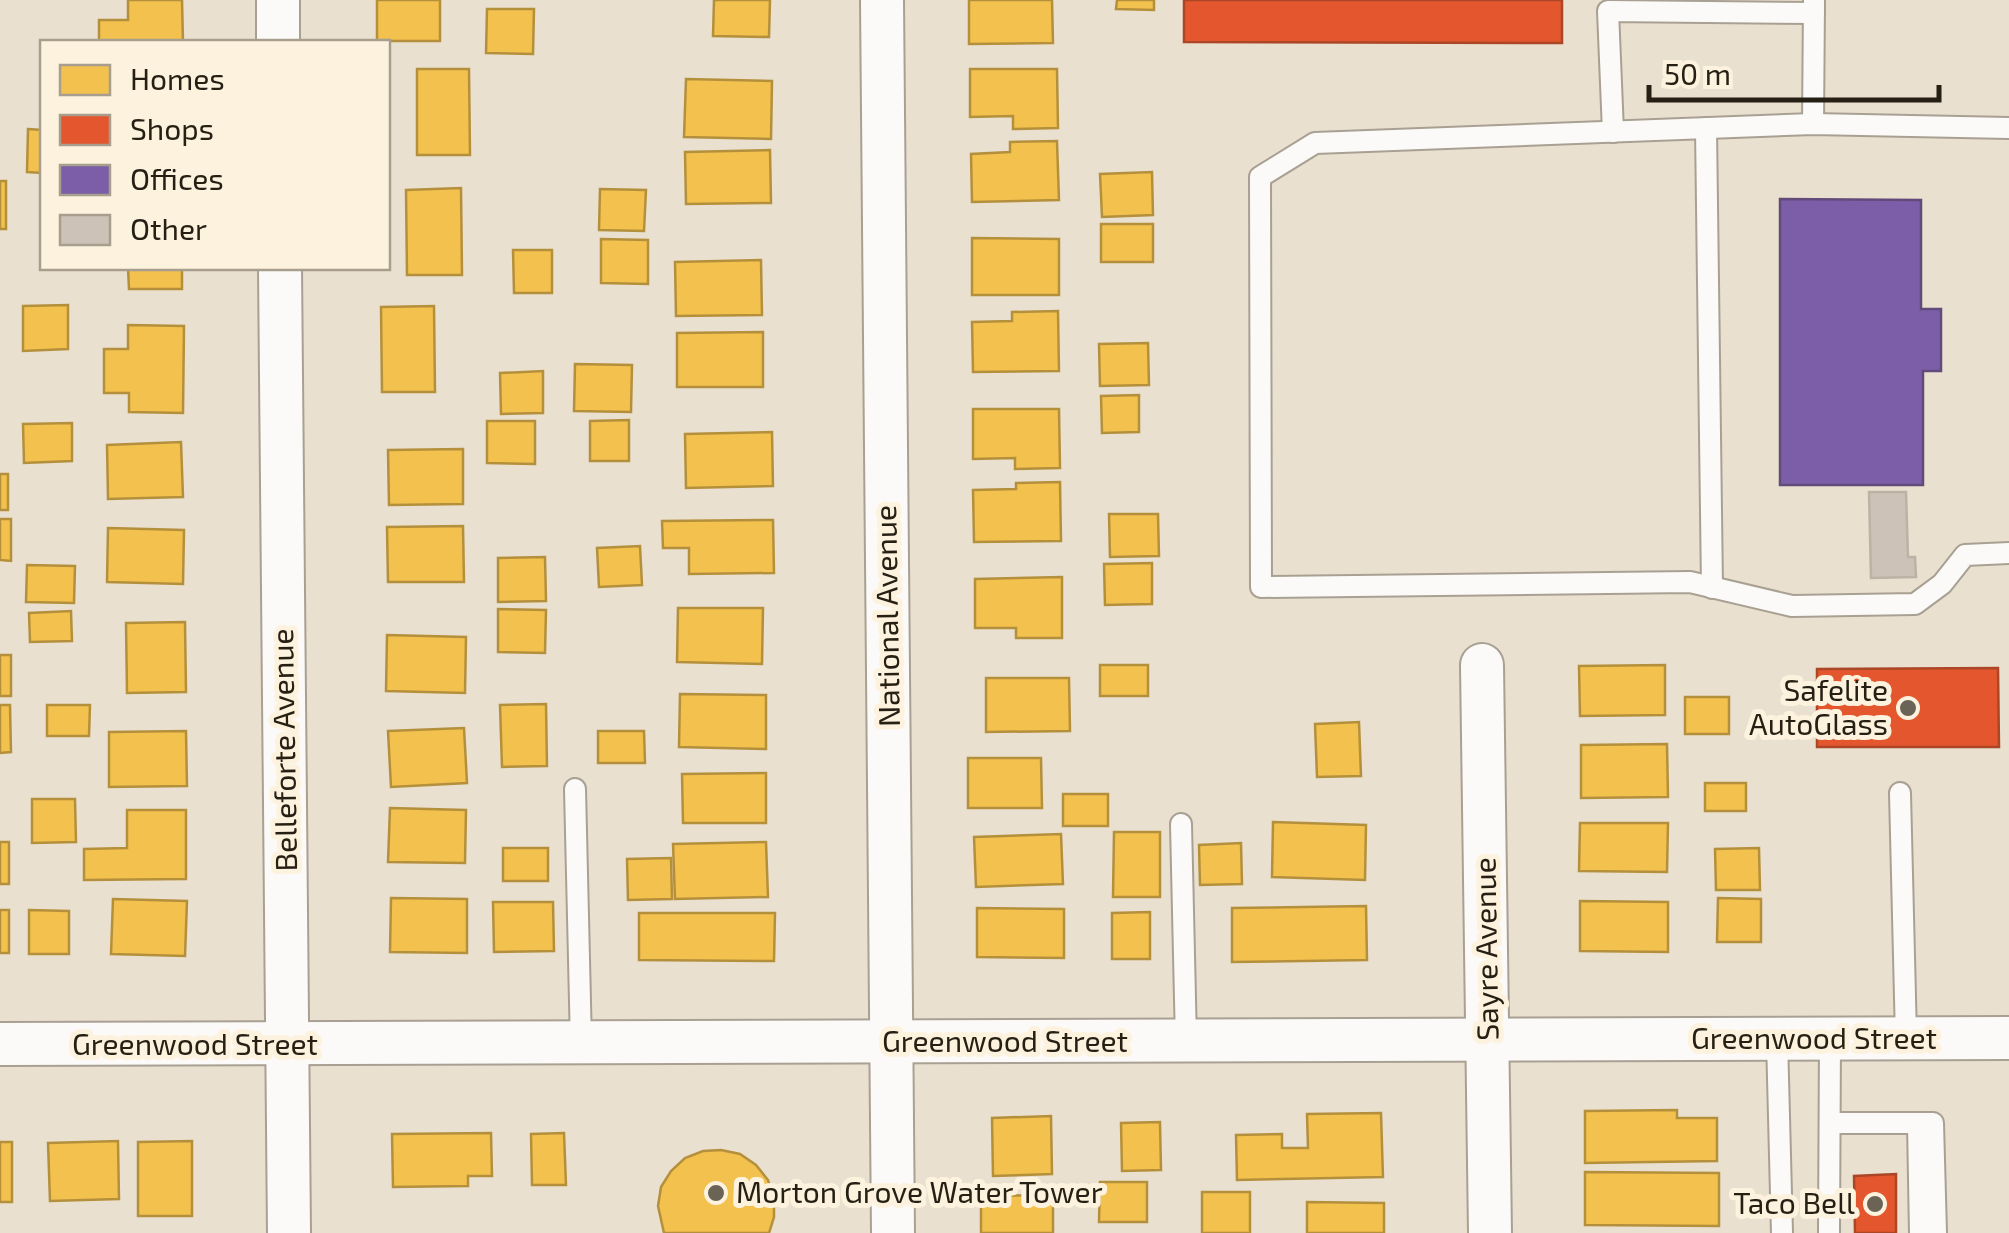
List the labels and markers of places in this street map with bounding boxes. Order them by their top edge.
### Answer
place label: Safelite AutoGlass [1749,671,1888,741]
marker: Safelite AutoGlass [1897,697,1919,719]
place label: Morton Grove Water Tower [736,1173,1103,1209]
marker: Morton Grove Water Tower [705,1182,727,1204]
place label: Taco Bell [1733,1184,1855,1220]
marker: Taco Bell [1864,1193,1886,1215]

